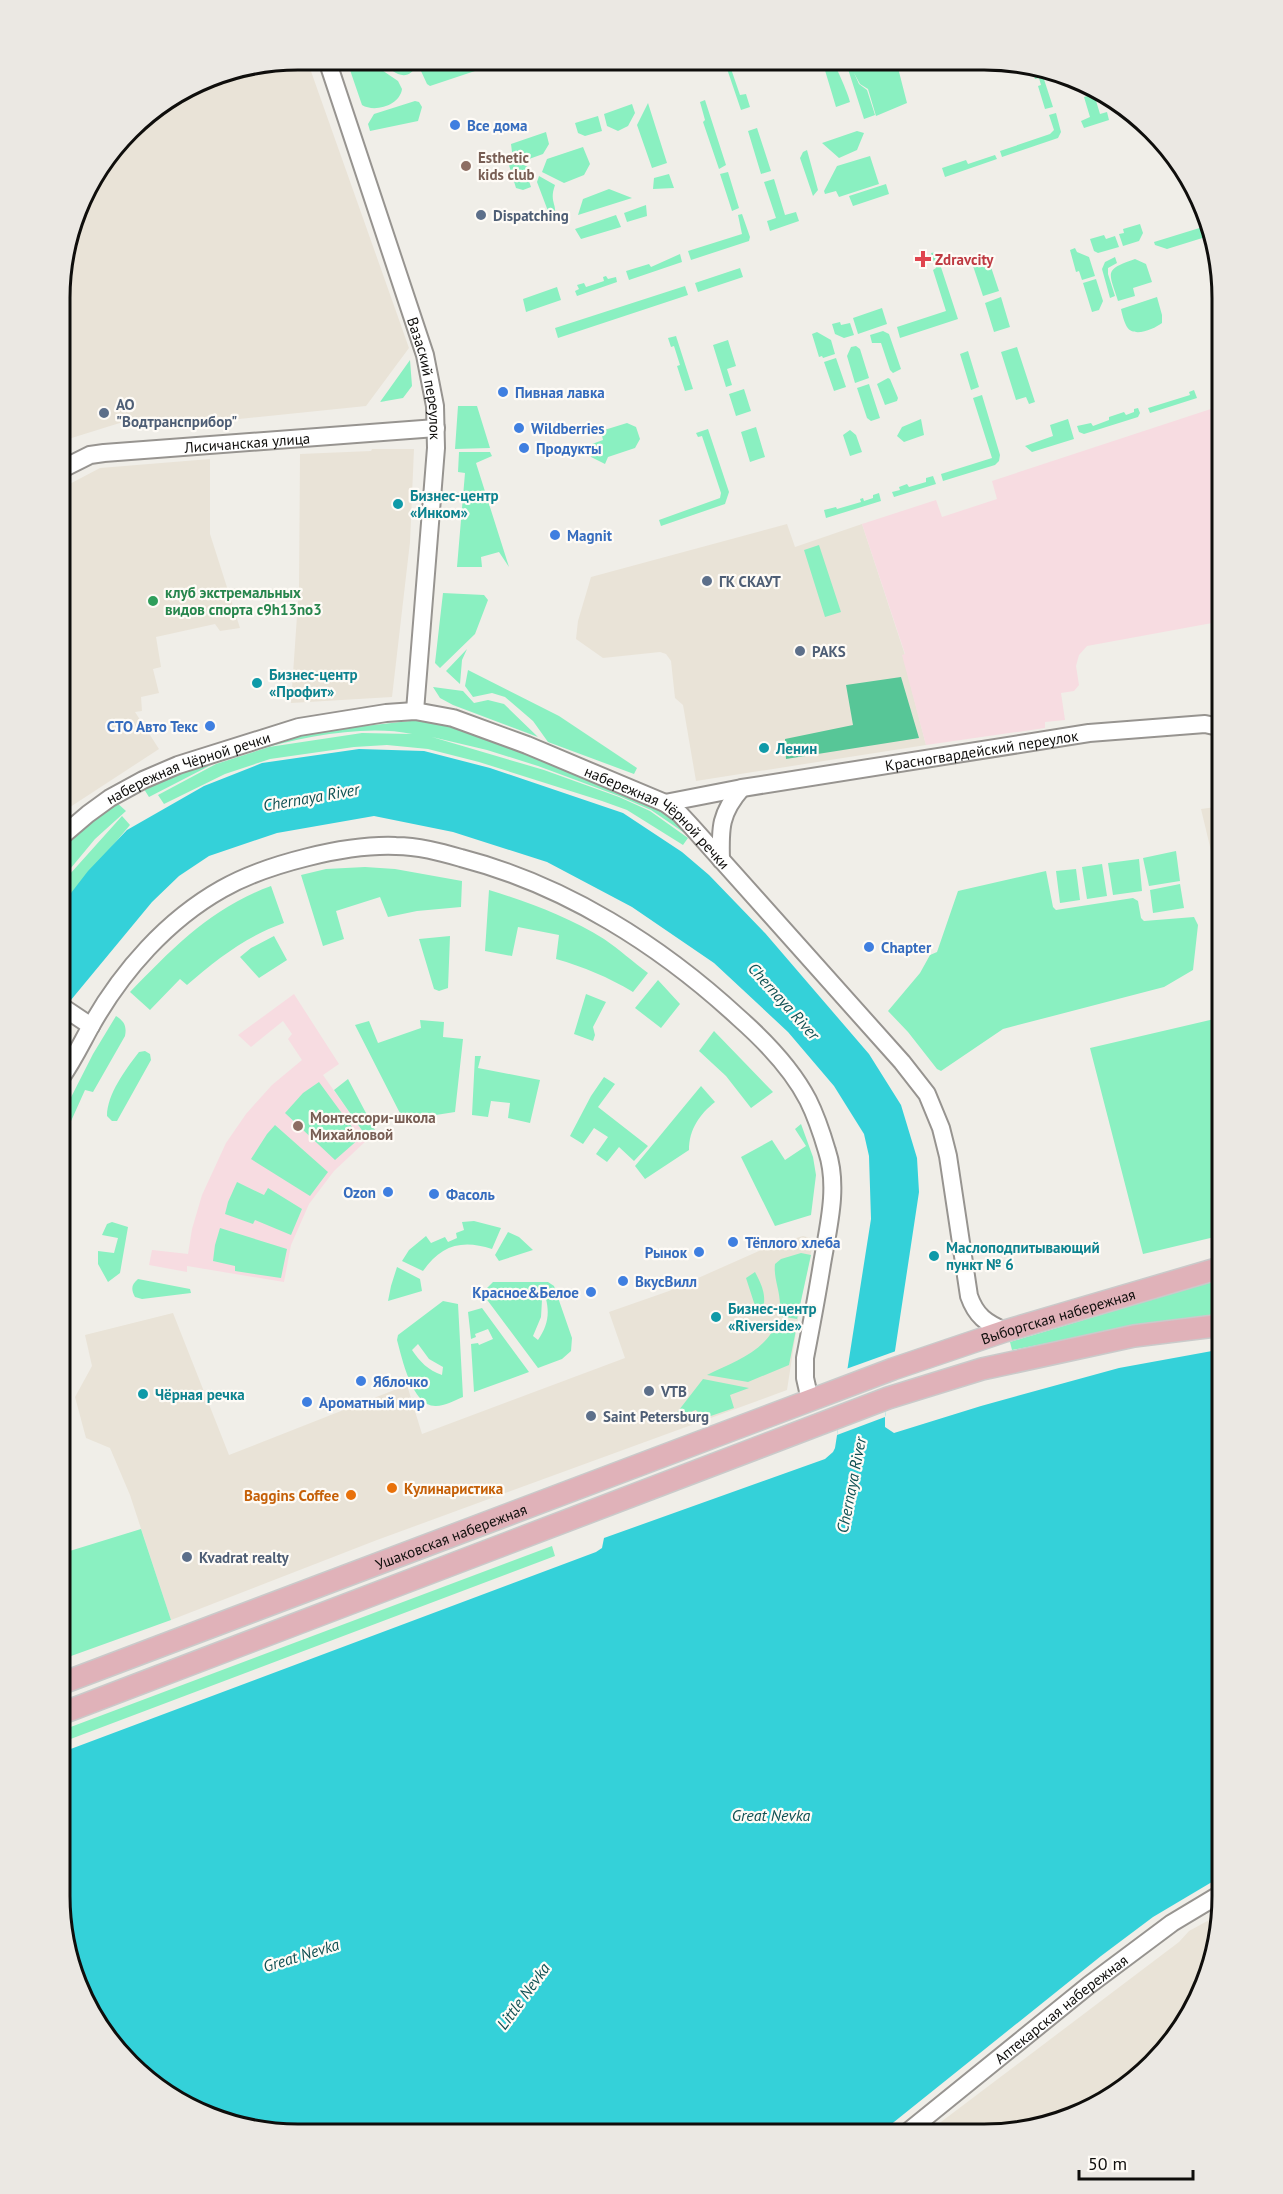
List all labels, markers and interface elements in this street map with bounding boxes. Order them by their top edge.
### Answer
place label: Все дома [467,116,528,135]
marker: Все дома [448,118,462,132]
place label: Esthetic kids club [478,148,535,184]
marker: Esthetic kids club [459,159,473,173]
place label: Dispatching [493,206,569,225]
marker: Dispatching [474,208,488,222]
place label: Zdravcity [935,250,994,269]
marker: Zdravcity [916,252,930,266]
street label: Вазаский переулок [404,314,445,441]
place label: Пивная лавка [515,383,605,402]
marker: Пивная лавка [496,385,510,399]
place label: АО "Водтрансприбор" [116,395,237,431]
marker: АО "Водтрансприбор" [97,406,111,420]
place label: Wildberries [531,419,605,438]
marker: Wildberries [512,421,526,435]
street label: Лисичанская улица [182,428,311,457]
place label: Продукты [536,439,602,458]
marker: Продукты [517,441,531,455]
place label: Бизнес-центр «Инком» [410,486,499,522]
marker: Бизнес-центр «Инком» [391,497,405,511]
place label: Magnit [567,526,613,545]
marker: Magnit [548,528,562,542]
place label: ГК СКАУТ [719,572,781,591]
marker: ГК СКАУТ [700,574,714,588]
place label: клуб экстремальных видов спорта c9h13no3 [165,583,322,619]
marker: клуб экстремальных видов спорта c9h13no3 [146,594,160,608]
place label: PAKS [812,642,846,661]
marker: PAKS [793,644,807,658]
place label: Бизнес-центр «Профит» [269,665,358,701]
marker: Бизнес-центр «Профит» [250,676,264,690]
place label: СТО Авто Текс [107,717,199,736]
marker: СТО Авто Текс [203,719,217,733]
street label: Красногвардейский переулок [884,725,1080,775]
street label: набережная Чёрной речки [103,727,273,808]
place label: Ленин [775,739,817,758]
marker: Ленин [757,741,771,755]
street label: набережная Чёрной речки [582,761,734,873]
water label: Chernaya River [261,778,362,815]
place label: Chapter [881,938,932,957]
marker: Chapter [862,940,876,954]
water label: Chernaya River [744,958,825,1045]
place label: Монтессори-школа Михайловой [310,1108,436,1144]
marker: Монтессори-школа Михайловой [291,1119,305,1133]
place label: Ozon [343,1183,376,1202]
marker: Ozon [381,1185,395,1199]
place label: Фасоль [446,1185,495,1204]
marker: Фасоль [427,1187,441,1201]
place label: Тёплого хлеба [745,1233,840,1252]
marker: Тёплого хлеба [726,1235,740,1249]
place label: Маслоподпитывающий пункт № 6 [946,1238,1100,1274]
place label: Рынок [645,1243,688,1262]
marker: Рынок [692,1245,706,1259]
marker: Маслоподпитывающий пункт № 6 [927,1249,941,1263]
place label: ВкусВилл [635,1272,697,1291]
marker: ВкусВилл [616,1274,630,1288]
place label: Красное&Белое [472,1283,579,1302]
street label: Выборгская набережная [978,1284,1137,1348]
marker: Красное&Белое [584,1285,598,1299]
place label: Бизнес-центр «Riverside» [728,1299,817,1335]
marker: Бизнес-центр «Riverside» [709,1310,723,1324]
place label: Яблочко [373,1372,428,1391]
marker: Яблочко [354,1374,368,1388]
place label: VTB [660,1382,687,1401]
marker: VTB [642,1384,656,1398]
place label: Чёрная речка [155,1385,245,1404]
marker: Чёрная речка [136,1387,150,1401]
place label: Ароматный мир [319,1393,425,1412]
marker: Ароматный мир [300,1395,314,1409]
place label: Saint Petersburg [603,1407,709,1426]
marker: Saint Petersburg [584,1409,598,1423]
water label: Chernaya River [832,1434,870,1535]
place label: Кулинаристика [404,1479,503,1498]
marker: Кулинаристика [385,1481,399,1495]
place label: Baggins Coffee [244,1486,339,1505]
marker: Baggins Coffee [344,1488,358,1502]
street label: Ушаковская набережная [373,1499,529,1573]
place label: Kvadrat realty [199,1548,290,1567]
marker: Kvadrat realty [180,1550,194,1564]
water label: Great Nevka [732,1805,810,1825]
water label: Great Nevka [261,1934,342,1976]
street label: Аптекарская набережная [990,1950,1131,2067]
water label: Little Nevka [492,1959,554,2033]
scale bar [1079,2143,1193,2181]
text: 50 m [1088,2152,1127,2175]

